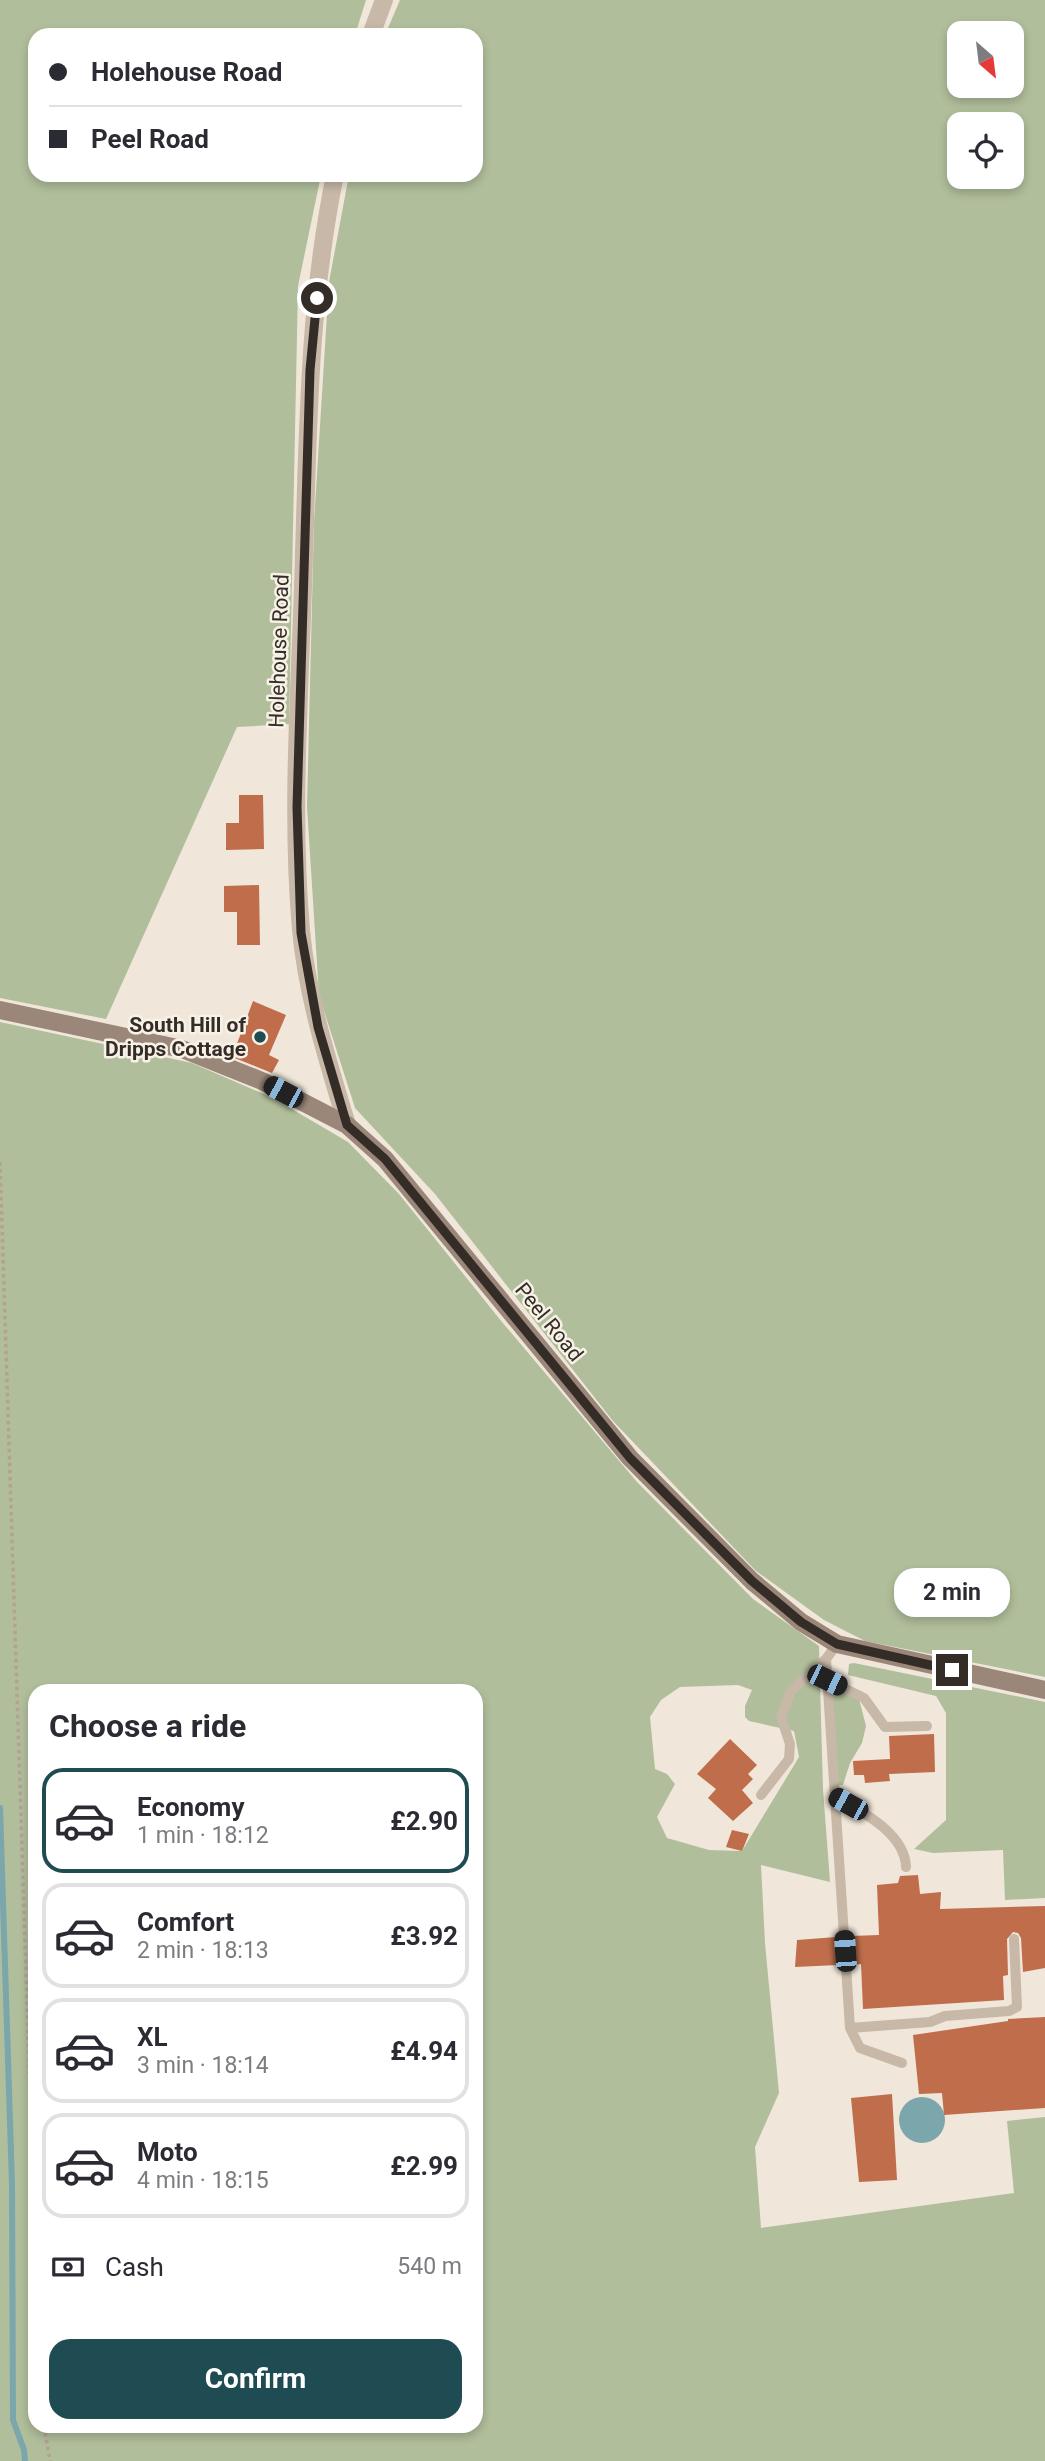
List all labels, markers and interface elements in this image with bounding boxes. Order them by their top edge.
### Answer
north arrow [947,21,1024,98]
map controls [947,21,1024,189]
text: Holehouse Road [91,57,283,87]
button: locate [947,112,1024,189]
text: Peel Road [91,124,209,154]
route start [301,282,333,314]
street label: Holehouse Road [264,574,294,728]
place label: South Hill of Dripps Cottage [105,1013,246,1061]
marker: South Hill of Dripps Cottage [252,1029,268,1045]
car [260,1073,307,1111]
street label: Peel Road [510,1278,588,1366]
callout: 2 min [894,1568,1010,1618]
text: 2 min [923,1579,981,1606]
route end [936,1654,968,1686]
car [804,1661,851,1699]
text: Choose a ride [49,1707,246,1745]
car [825,1785,872,1823]
icon: car [53,1789,116,1852]
text: Economy [137,1792,244,1822]
text: £2.90 [390,1806,458,1836]
text: 1 min · 18:12 [137,1822,269,1849]
icon: car [53,1904,116,1967]
text: Comfort [137,1907,234,1937]
text: £3.92 [390,1921,458,1951]
car [834,1929,857,1973]
text: 2 min · 18:13 [137,1937,269,1964]
icon: car [53,2019,116,2082]
text: XL [137,2022,168,2052]
text: £4.94 [390,2036,458,2066]
text: 3 min · 18:14 [137,2052,269,2079]
icon: car [53,2134,116,2197]
text: Moto [137,2137,198,2167]
text: £2.99 [390,2151,458,2181]
text: 4 min · 18:15 [137,2167,269,2194]
icon: cash [49,2248,87,2286]
text: Cash [105,2252,164,2282]
text: 540 m [397,2253,462,2280]
button: Confirm [49,2339,462,2419]

